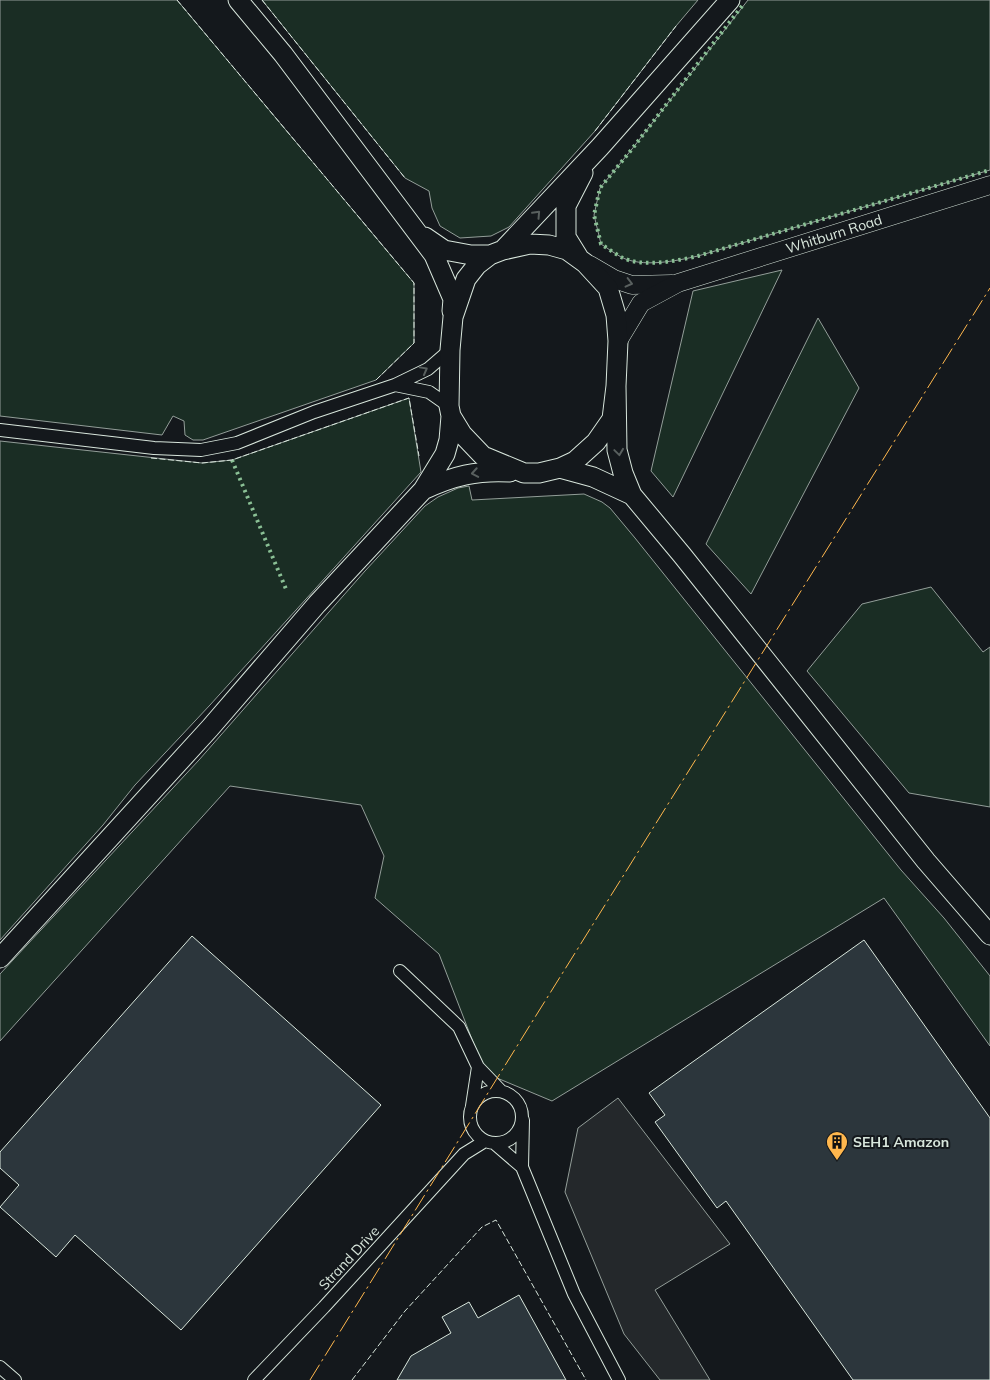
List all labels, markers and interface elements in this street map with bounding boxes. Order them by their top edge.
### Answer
street label: Whitburn Road [784,210,884,258]
one-way arrow [531,211,540,220]
one-way arrow [624,277,633,288]
one-way arrow [419,367,428,377]
one-way arrow [613,448,623,456]
one-way arrow [471,467,480,477]
building icon: SEH1 Amazon [825,1130,849,1161]
place label: SEH1 Amazon [853,1133,949,1151]
street label: Strand Drive [315,1222,383,1294]

